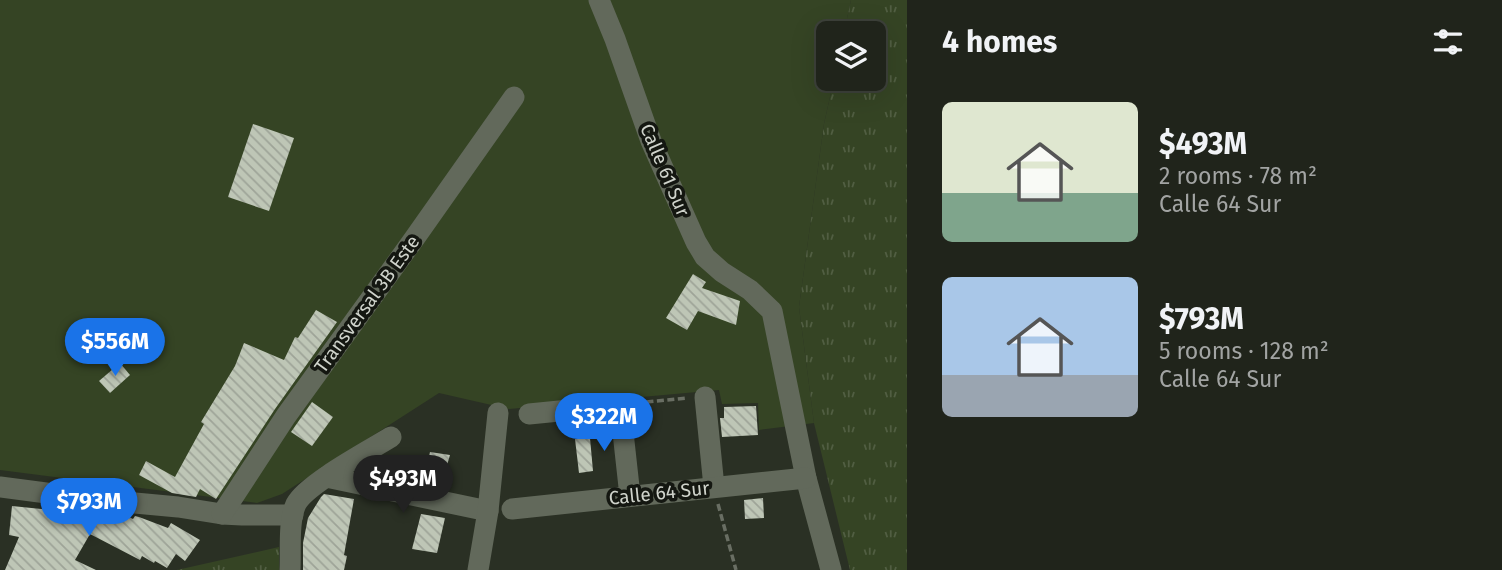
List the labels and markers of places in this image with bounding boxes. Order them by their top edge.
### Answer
pin: $556M [66,318,164,378]
pin: $322M [555,393,653,453]
pin: $493M [354,456,452,515]
pin: $793M [40,478,138,538]

